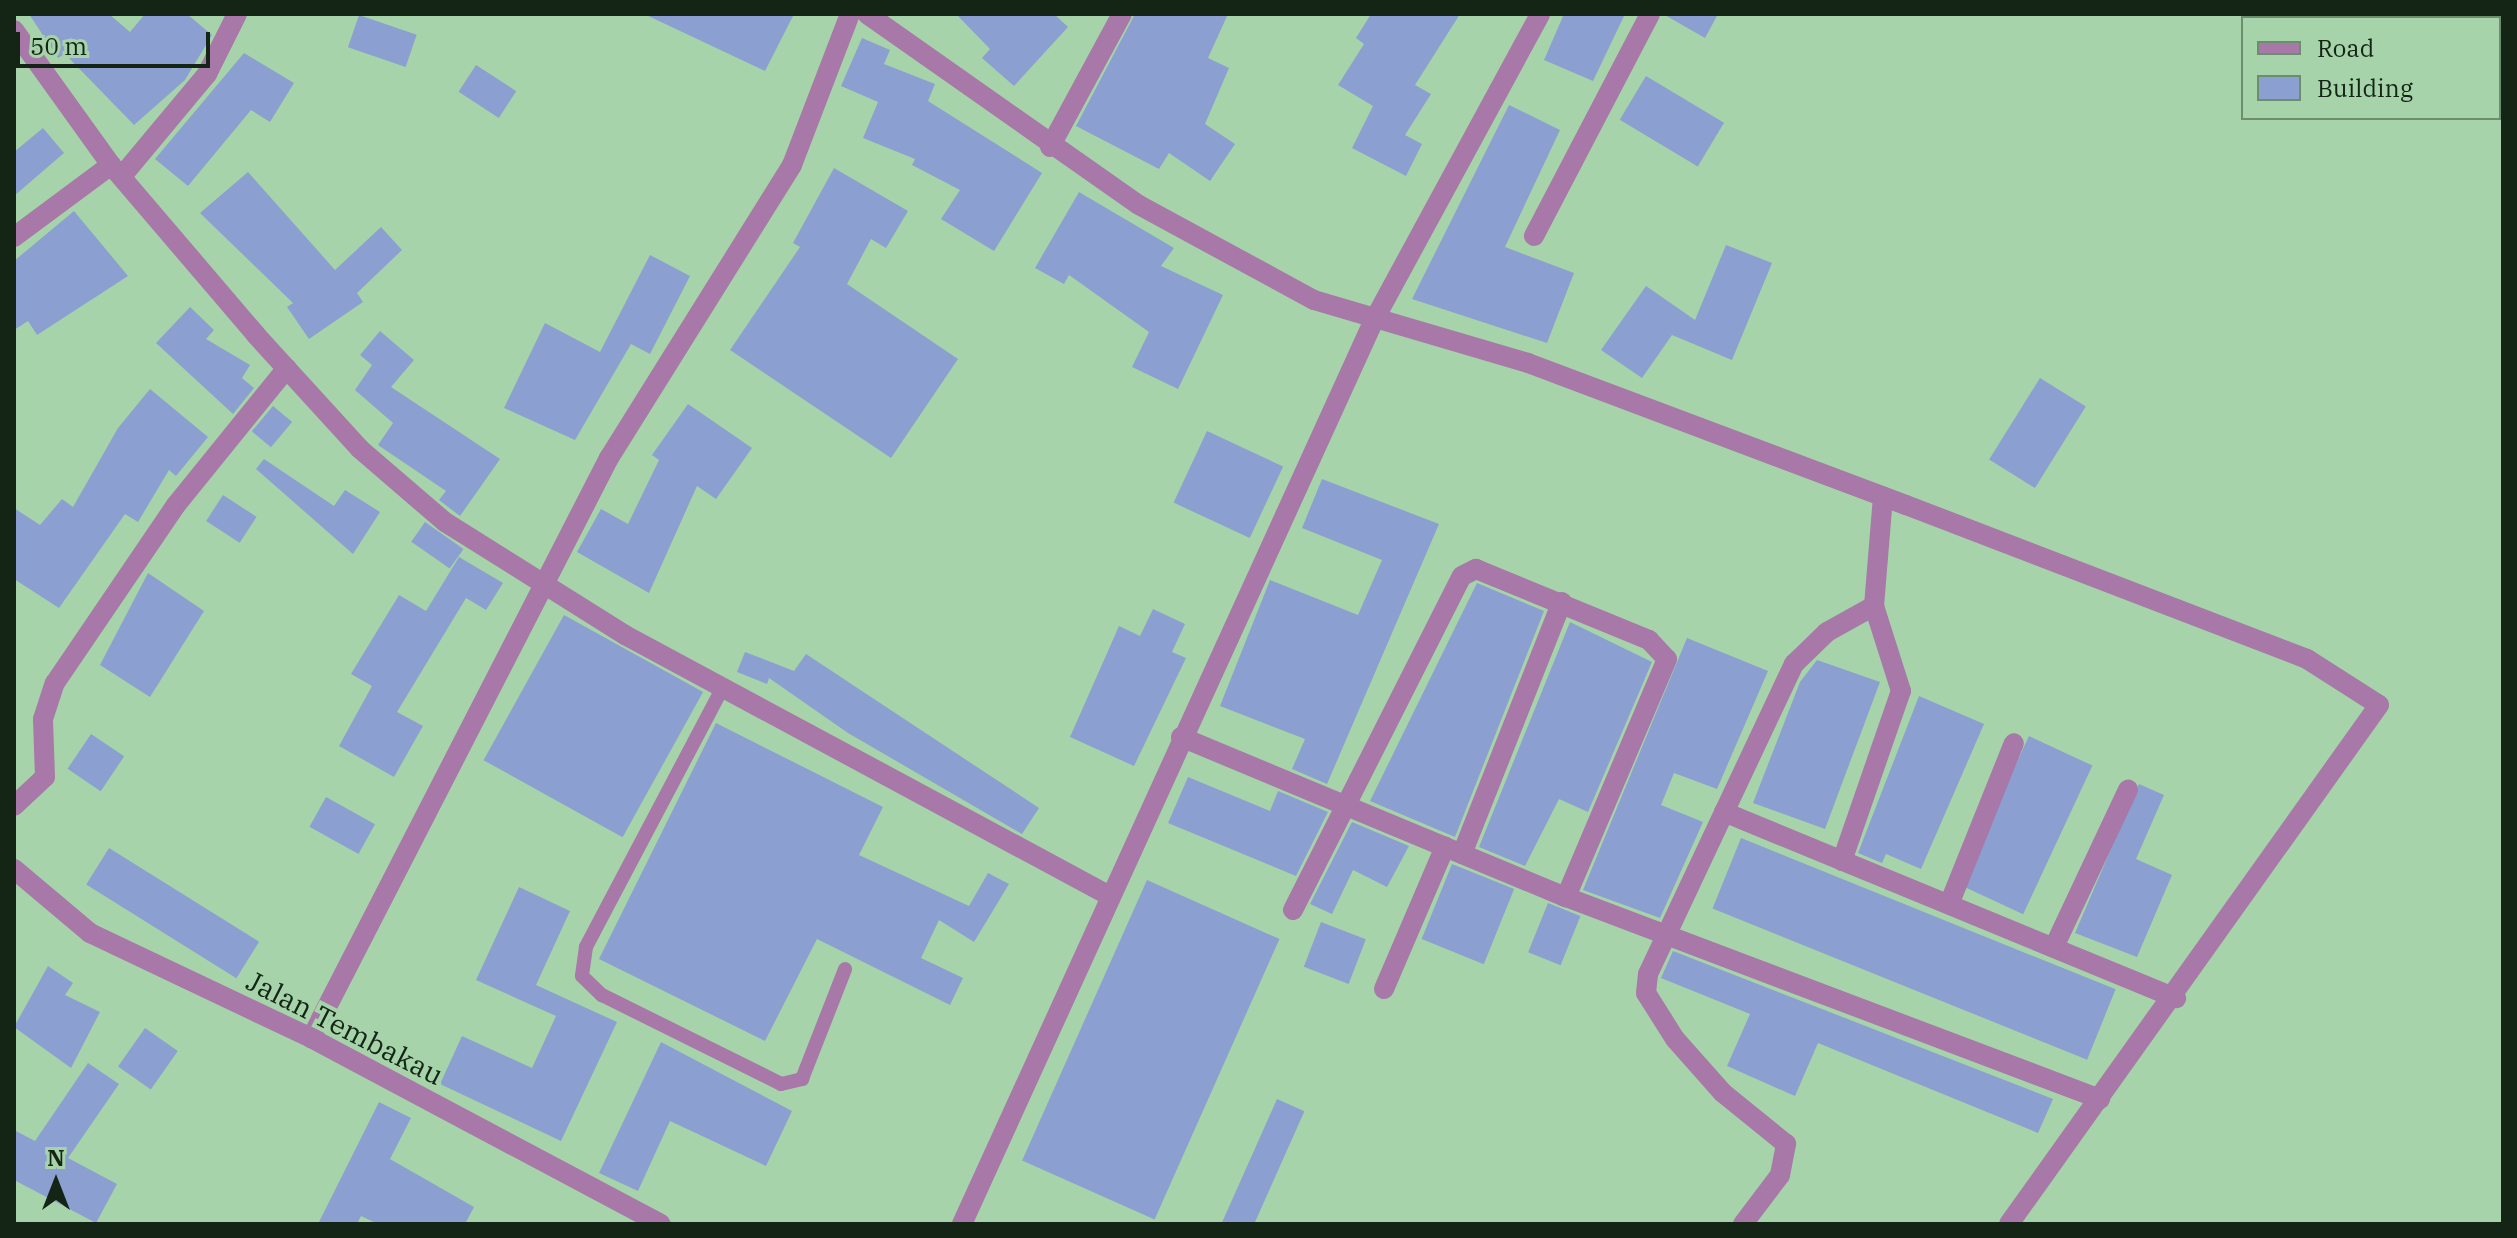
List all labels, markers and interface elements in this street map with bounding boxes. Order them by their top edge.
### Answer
scale bar [20,16,214,66]
legend [2241,16,2501,120]
text: 50 m [30,30,87,62]
text: Road [2317,32,2374,64]
text: Building [2317,72,2413,104]
street label: Jalan Tembakau [241,964,449,1092]
north arrow [16,1142,96,1222]
text: N [47,1143,65,1172]

